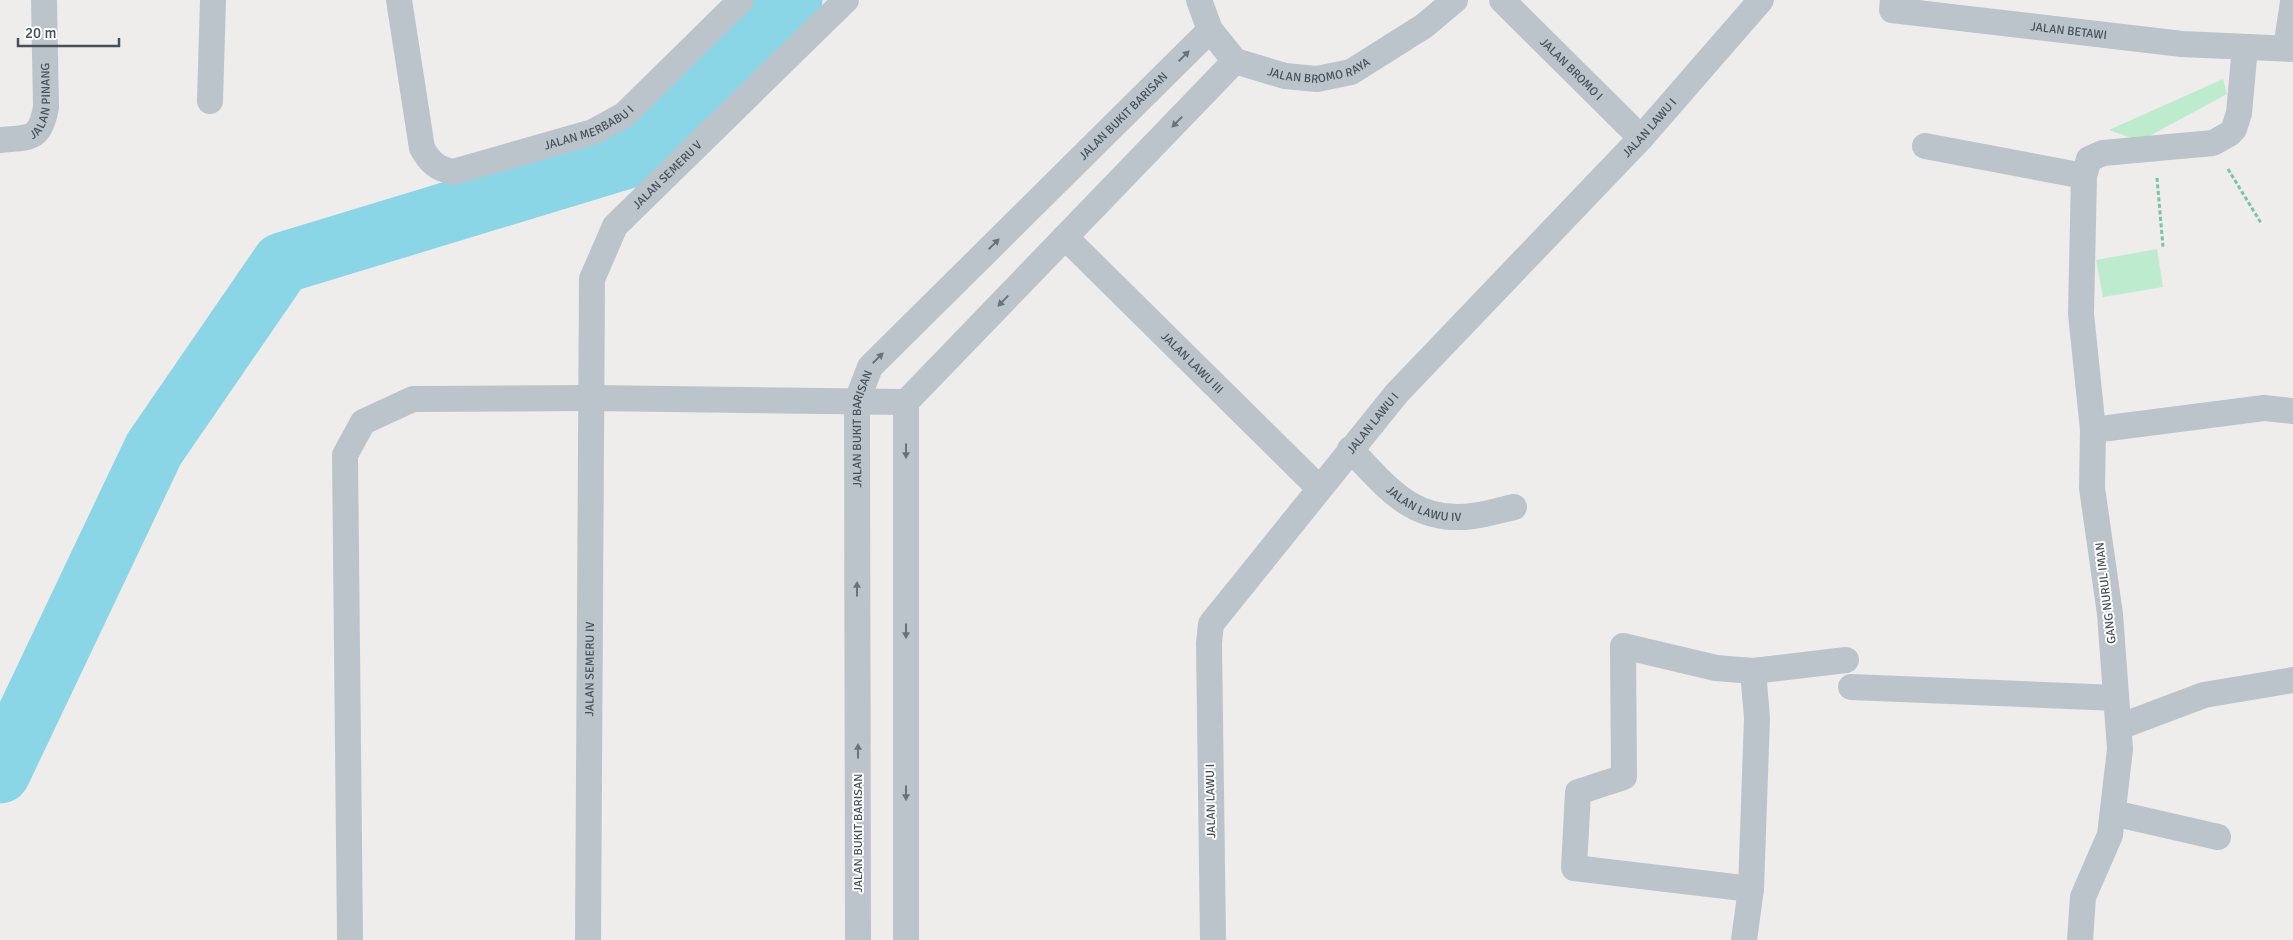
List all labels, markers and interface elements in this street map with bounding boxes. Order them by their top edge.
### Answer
scale bar [18,15,119,47]
street label: JALAN BETAWI [2030,19,2108,43]
text: 20 m [25,24,56,42]
street label: JALAN BROMO I [1537,35,1606,104]
one-way arrow [1178,50,1190,62]
street label: JALAN BROMO RAYA [1266,54,1373,87]
street label: JALAN PINANG [27,63,54,143]
street label: JALAN BUKIT BARISAN [1076,69,1171,163]
street label: JALAN LAWU I [1619,95,1680,160]
street label: JALAN MERBABU I [542,102,637,153]
one-way arrow [1171,115,1183,127]
street label: JALAN SEMERU V [629,137,705,212]
one-way arrow [987,238,999,250]
one-way arrow [997,295,1009,307]
street label: JALAN LAWU III [1158,329,1227,397]
one-way arrow [872,352,884,364]
street label: JALAN BUKIT BARISAN [849,368,876,487]
street label: JALAN LAWU I [1344,389,1402,457]
one-way arrow [902,443,910,459]
street label: JALAN LAWU IV [1383,482,1462,525]
street label: GANG NURUL IMAN [2092,541,2120,645]
one-way arrow [853,581,861,597]
street label: JALAN SEMERU IV [582,621,597,717]
one-way arrow [902,623,910,639]
one-way arrow [854,743,862,759]
street label: JALAN LAWU I [1203,764,1219,838]
street label: JALAN BUKIT BARISAN [851,774,866,892]
one-way arrow [902,786,910,802]

